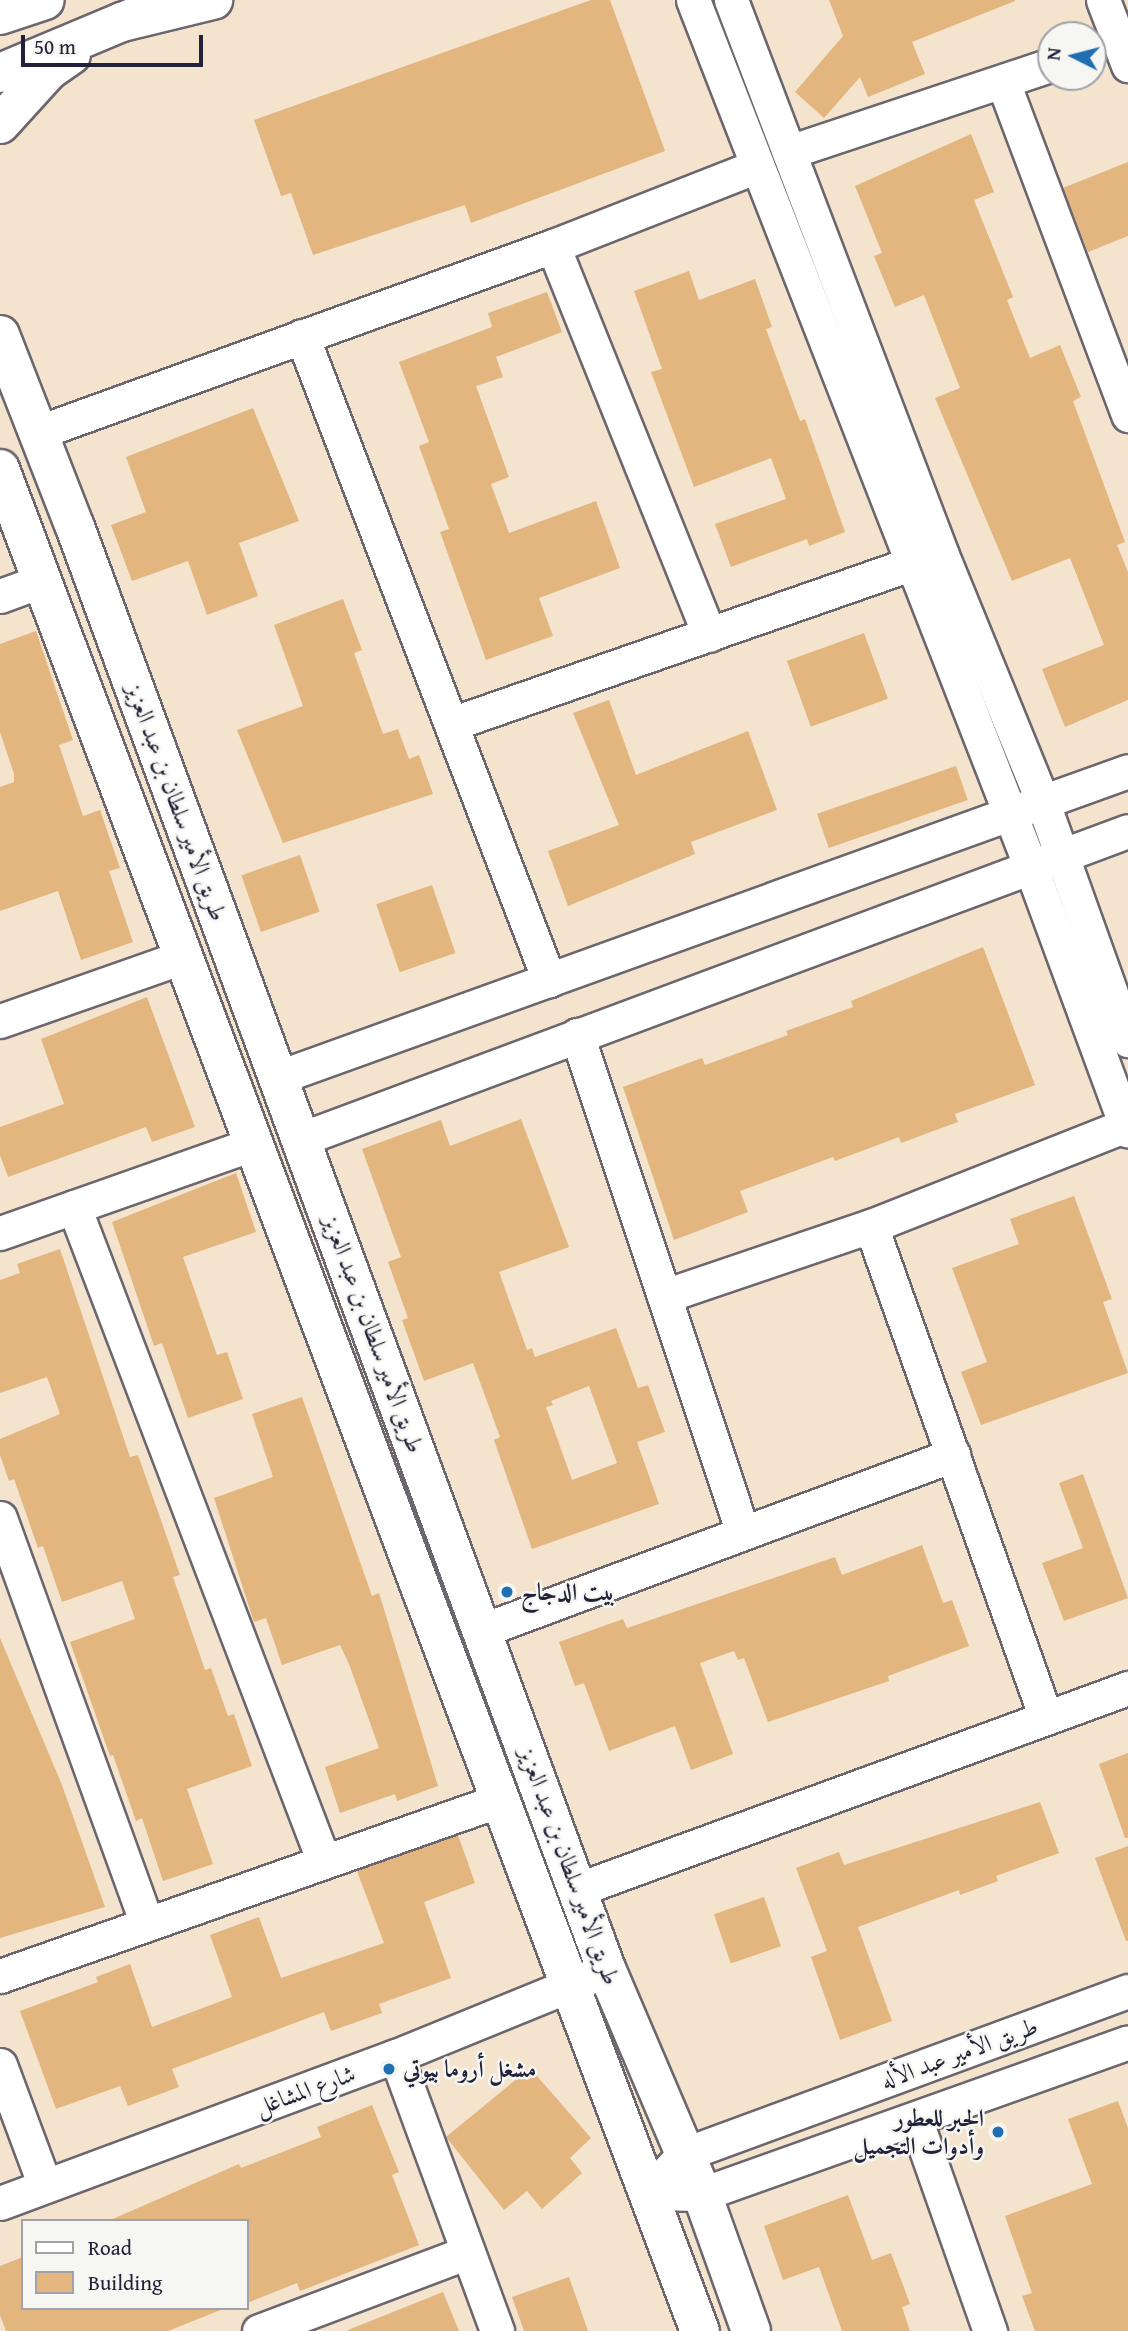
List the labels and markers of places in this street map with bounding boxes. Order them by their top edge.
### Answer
place label: بيت الدجاج [521,1578,615,1606]
marker: بيت الدجاج [499,1584,515,1600]
place label: مشغل أروما بيوتي [403,2055,536,2083]
marker: مشغل أروما بيوتي [381,2061,397,2077]
place label: الجبر للعطور وأدوات التجميل [853,2104,984,2160]
marker: الجبر للعطور وأدوات التجميل [990,2124,1006,2140]

